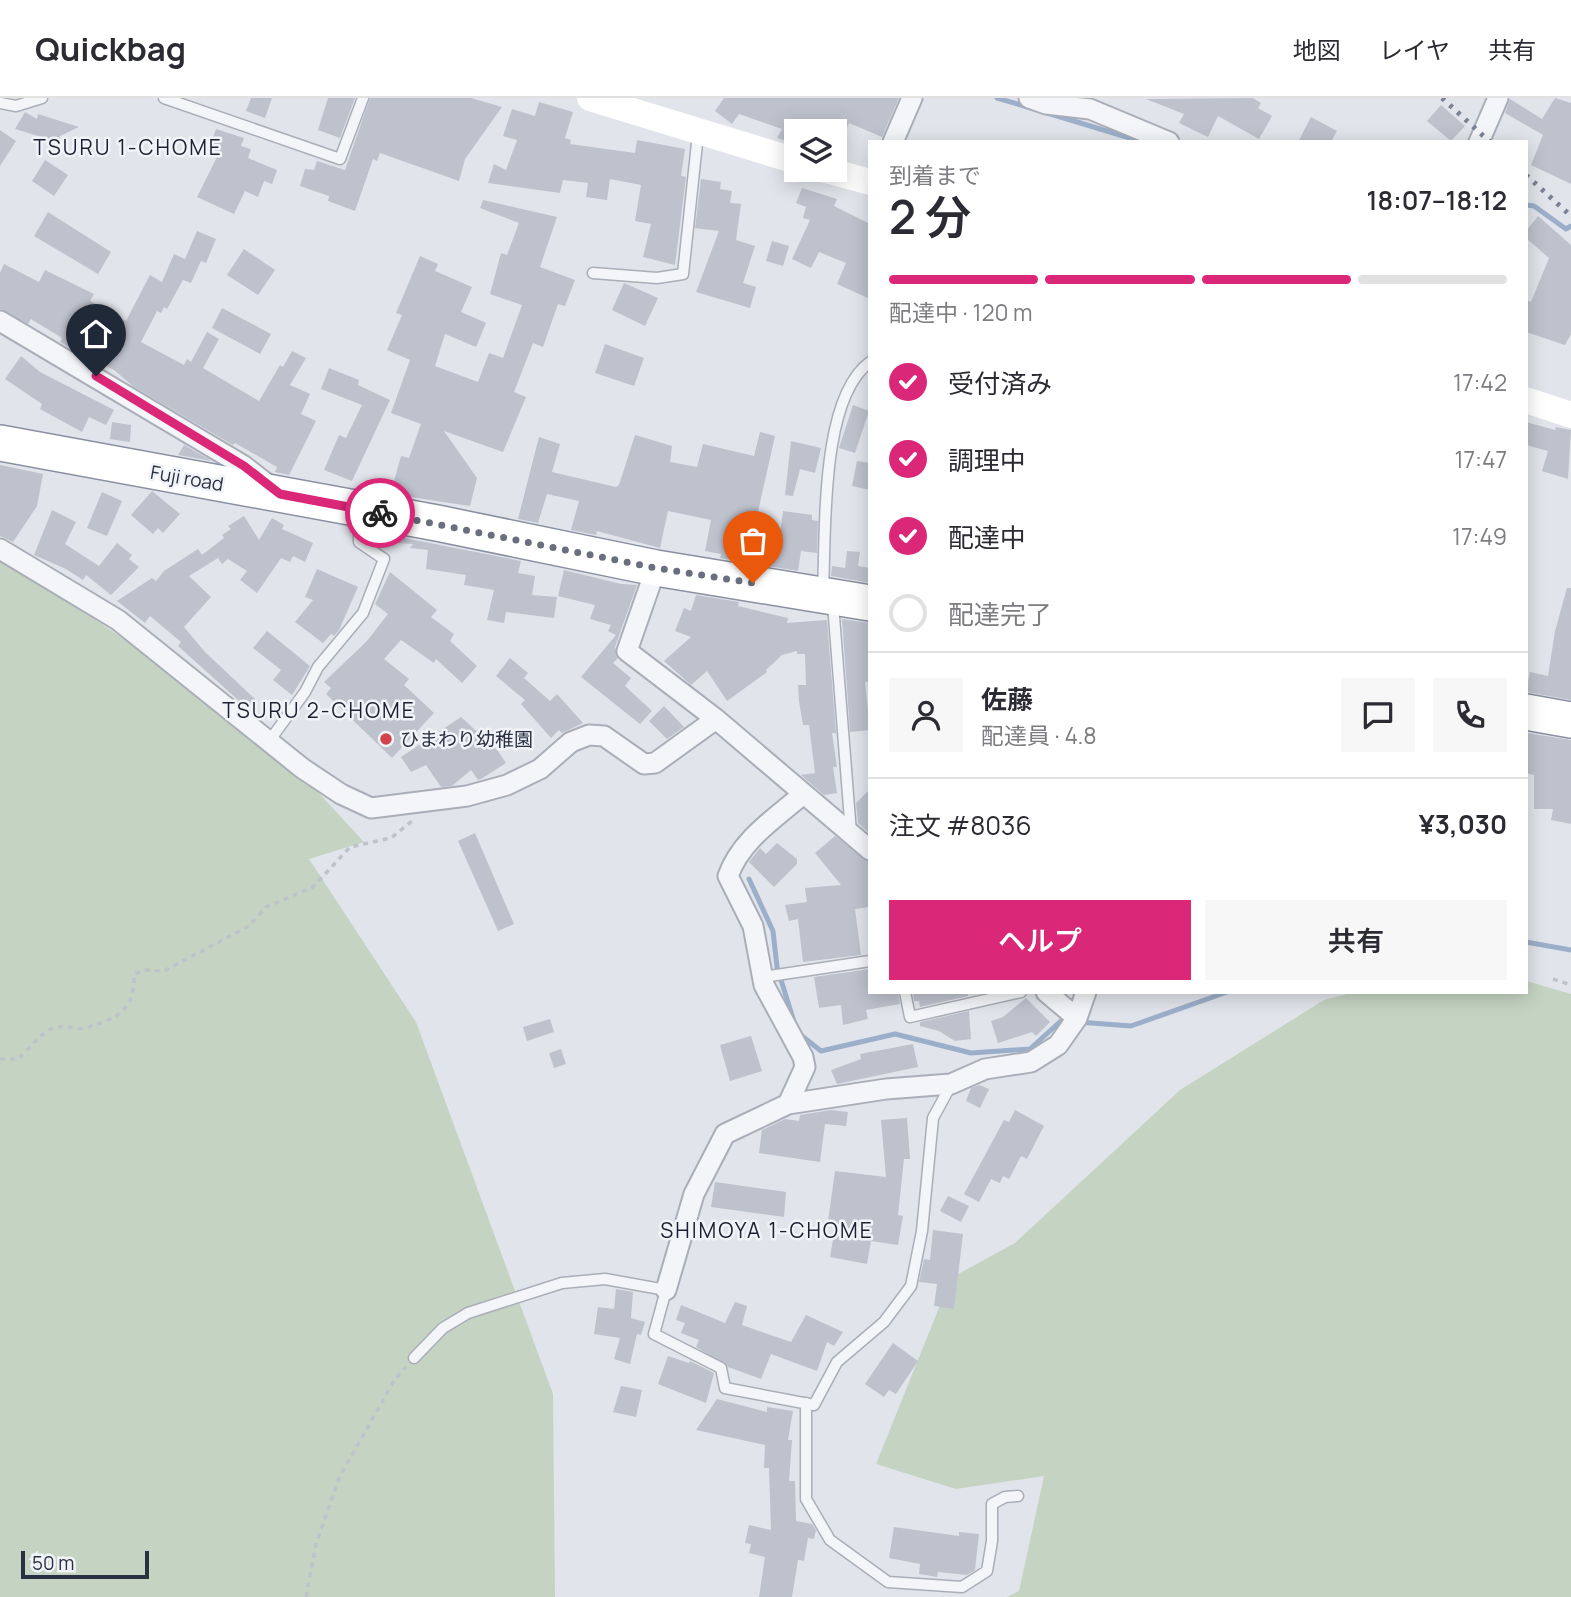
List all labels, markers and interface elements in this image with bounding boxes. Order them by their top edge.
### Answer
text: Quickbag [35,26,186,71]
text: 地図 [1293,33,1341,66]
text: レイヤ [1379,33,1450,66]
text: 共有 [1488,33,1536,66]
map controls [784,119,847,182]
button: layers [784,119,847,182]
district label: TSURU 1-CHOME [33,133,223,161]
text: 到着まで [889,159,981,191]
text: 18:07–18:12 [1367,182,1507,218]
text: 2 分 [889,185,971,248]
text: 配達中 · 120 m [889,296,1033,328]
pin [66,304,126,376]
icon: home [77,315,115,353]
icon: check [889,363,927,401]
text: 受付済み [948,365,1052,401]
text: 17:42 [1453,366,1507,398]
icon: check [889,440,927,478]
text: 調理中 [948,442,1026,478]
text: 17:47 [1455,443,1507,475]
street label: Fuji road [149,459,225,497]
courier [345,478,415,548]
icon: bike [361,494,399,532]
pin [723,511,783,583]
icon: check [889,517,927,555]
text: 配達中 [948,519,1026,555]
text: 17:49 [1452,520,1507,552]
icon: bag [734,522,772,560]
text: 配達完了 [948,596,1052,632]
button: person [889,678,963,752]
button: chat [1341,678,1415,752]
button: phone [1433,678,1507,752]
text: 佐藤 [981,681,1033,717]
district label: TSURU 2-CHOME [222,696,416,724]
text: 配達員 · 4.8 [981,719,1097,751]
place label: ひまわり幼稚園 [400,726,533,752]
marker: ひまわり幼稚園 [378,731,394,747]
text: ¥3,030 [1419,806,1507,842]
text: 注文 #8036 [889,807,1032,843]
button: ヘルプ [889,900,1191,980]
button: 共有 [1205,900,1507,980]
district label: SHIMOYA 1-CHOME [660,1216,874,1244]
scale bar [21,1548,149,1580]
text: 50 m [32,1550,74,1576]

